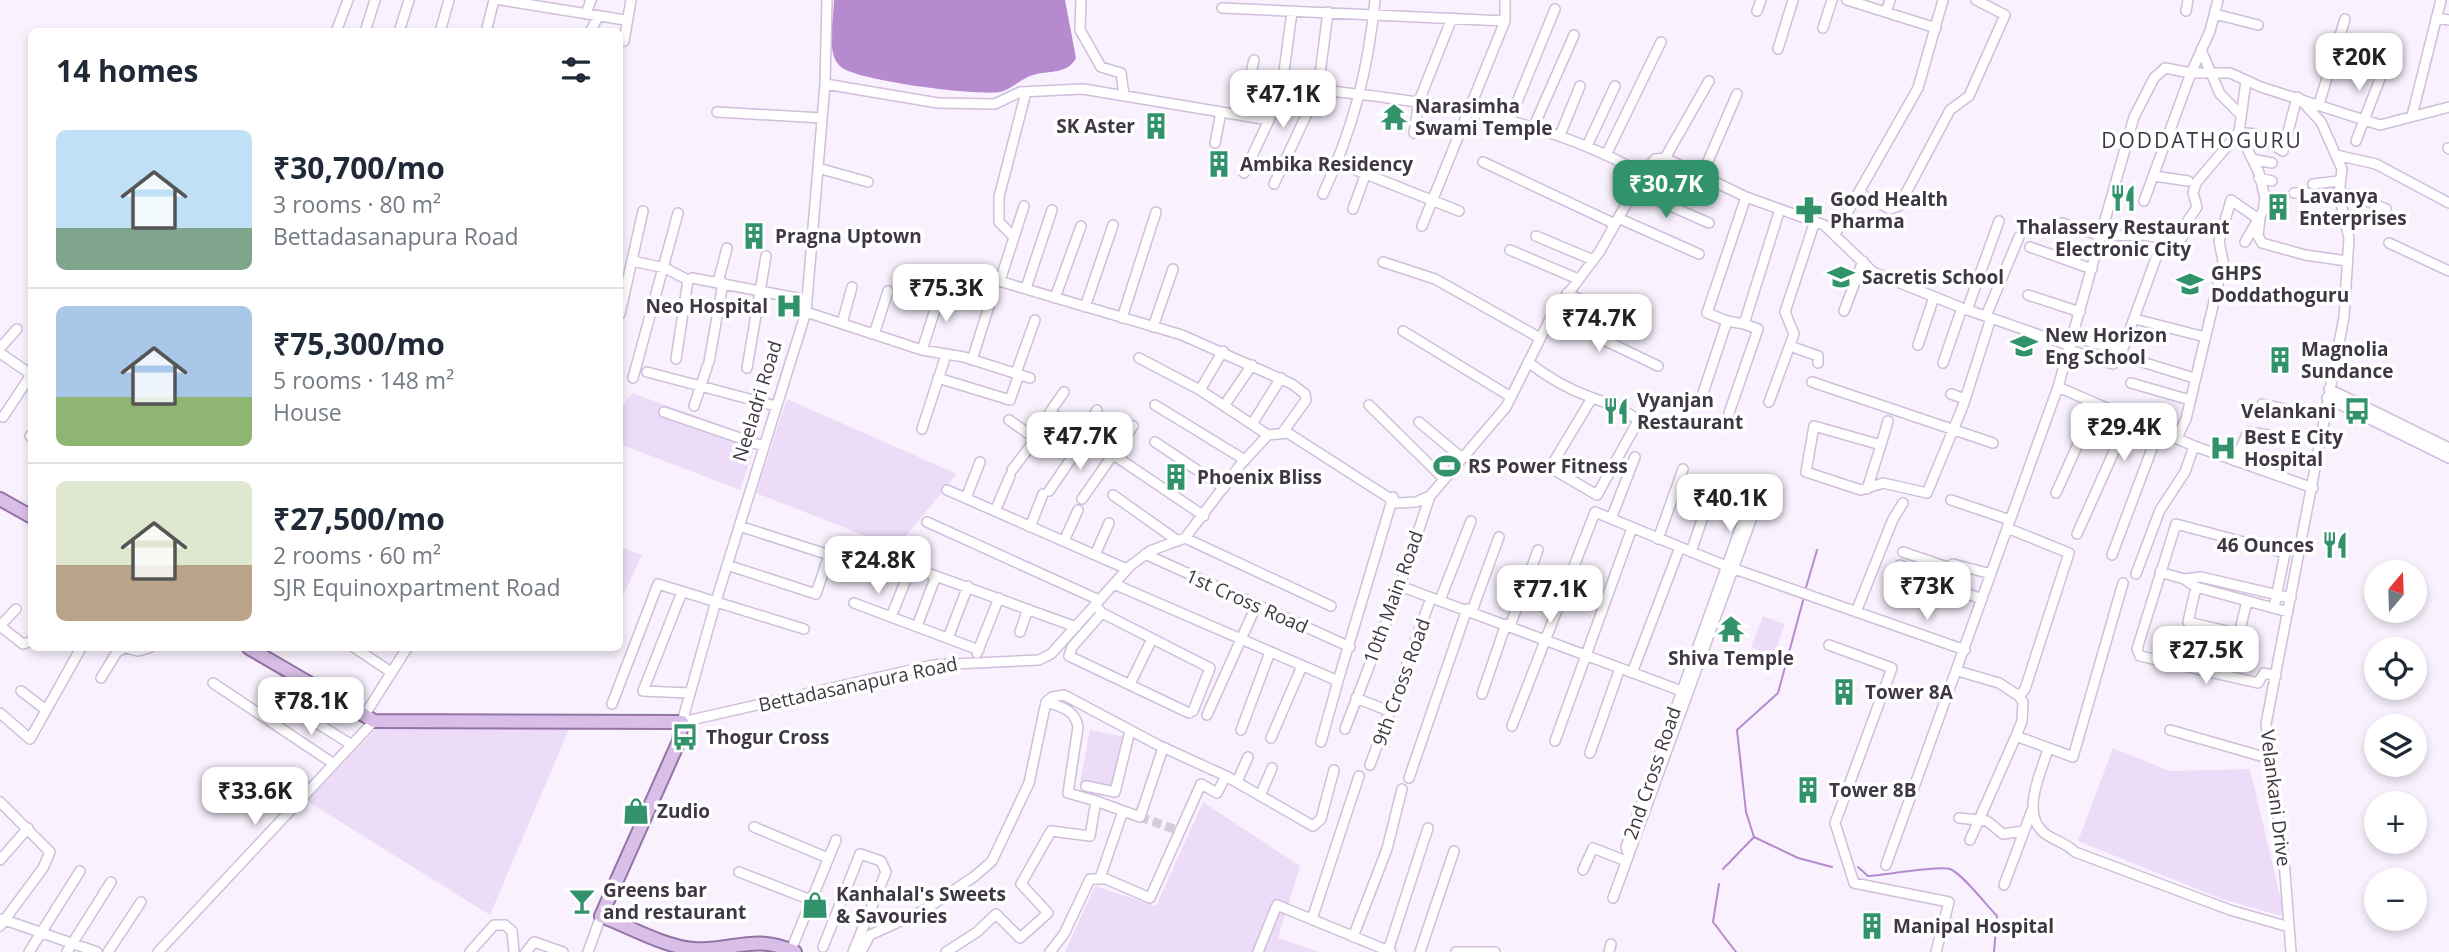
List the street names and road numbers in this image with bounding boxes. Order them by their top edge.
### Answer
street label: Neeladri Road [726,337,788,465]
street label: 10th Main Road [1357,527,1429,667]
street label: 1st Cross Road [1182,562,1312,640]
street label: 9th Cross Road [1366,615,1436,749]
street label: Bettadasanapura Road [756,650,960,718]
street label: 2nd Cross Road [1617,703,1687,843]
street label: Velankani Drive [2255,728,2297,868]

